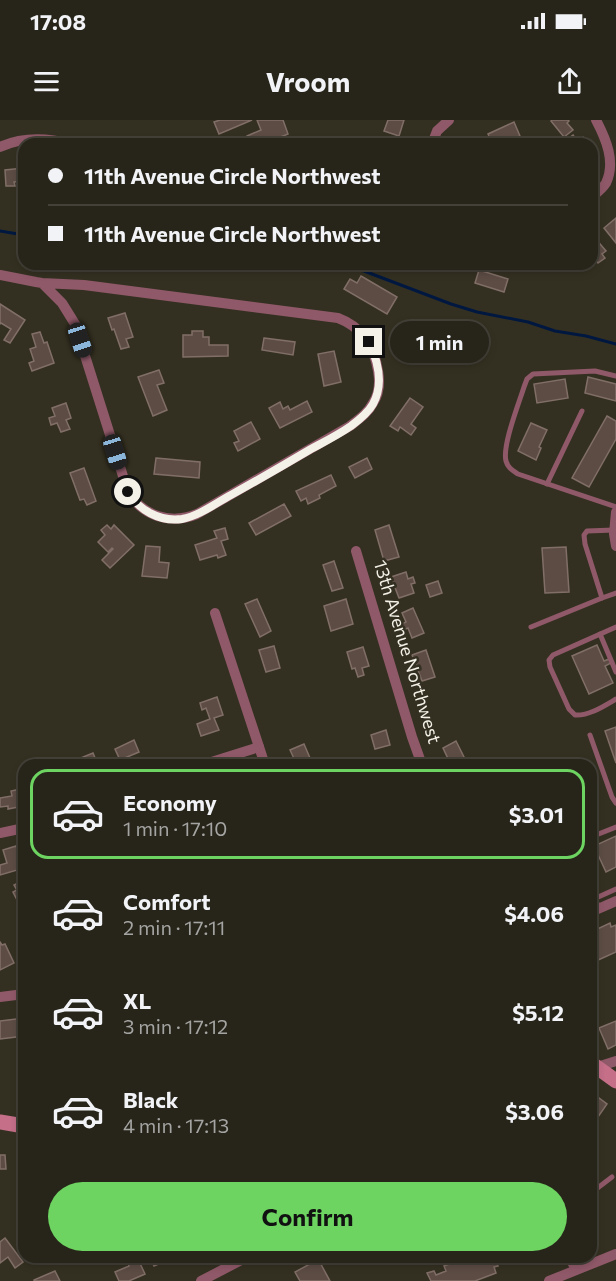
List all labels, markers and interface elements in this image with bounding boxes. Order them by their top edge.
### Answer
text: 17:08 [30,8,86,35]
icon: menu [30,65,63,98]
text: Vroom [266,65,350,98]
icon: share [553,65,586,98]
text: 11th Avenue Circle Northwest [84,162,381,189]
text: 11th Avenue Circle Northwest [84,220,381,247]
car [66,320,94,360]
callout: 1 min [390,321,489,363]
route end [355,328,382,355]
text: 1 min [416,330,463,354]
car [101,432,129,472]
route start [114,478,141,505]
street label: 13th Avenue Northwest [370,557,446,746]
icon: car [51,787,105,841]
text: Economy [123,789,217,816]
text: $3.01 [509,801,564,828]
text: 1 min · 17:10 [123,816,227,840]
icon: car [51,886,105,940]
text: Comfort [123,888,211,915]
text: $4.06 [504,900,564,927]
text: 2 min · 17:11 [123,915,225,939]
icon: car [51,985,105,1039]
text: XL [123,987,151,1014]
text: $5.12 [512,999,564,1026]
text: 3 min · 17:12 [123,1014,228,1038]
icon: car [51,1084,105,1138]
text: Black [123,1086,178,1113]
text: $3.06 [505,1098,564,1125]
text: 4 min · 17:13 [123,1113,229,1137]
button: Confirm [48,1182,567,1251]

